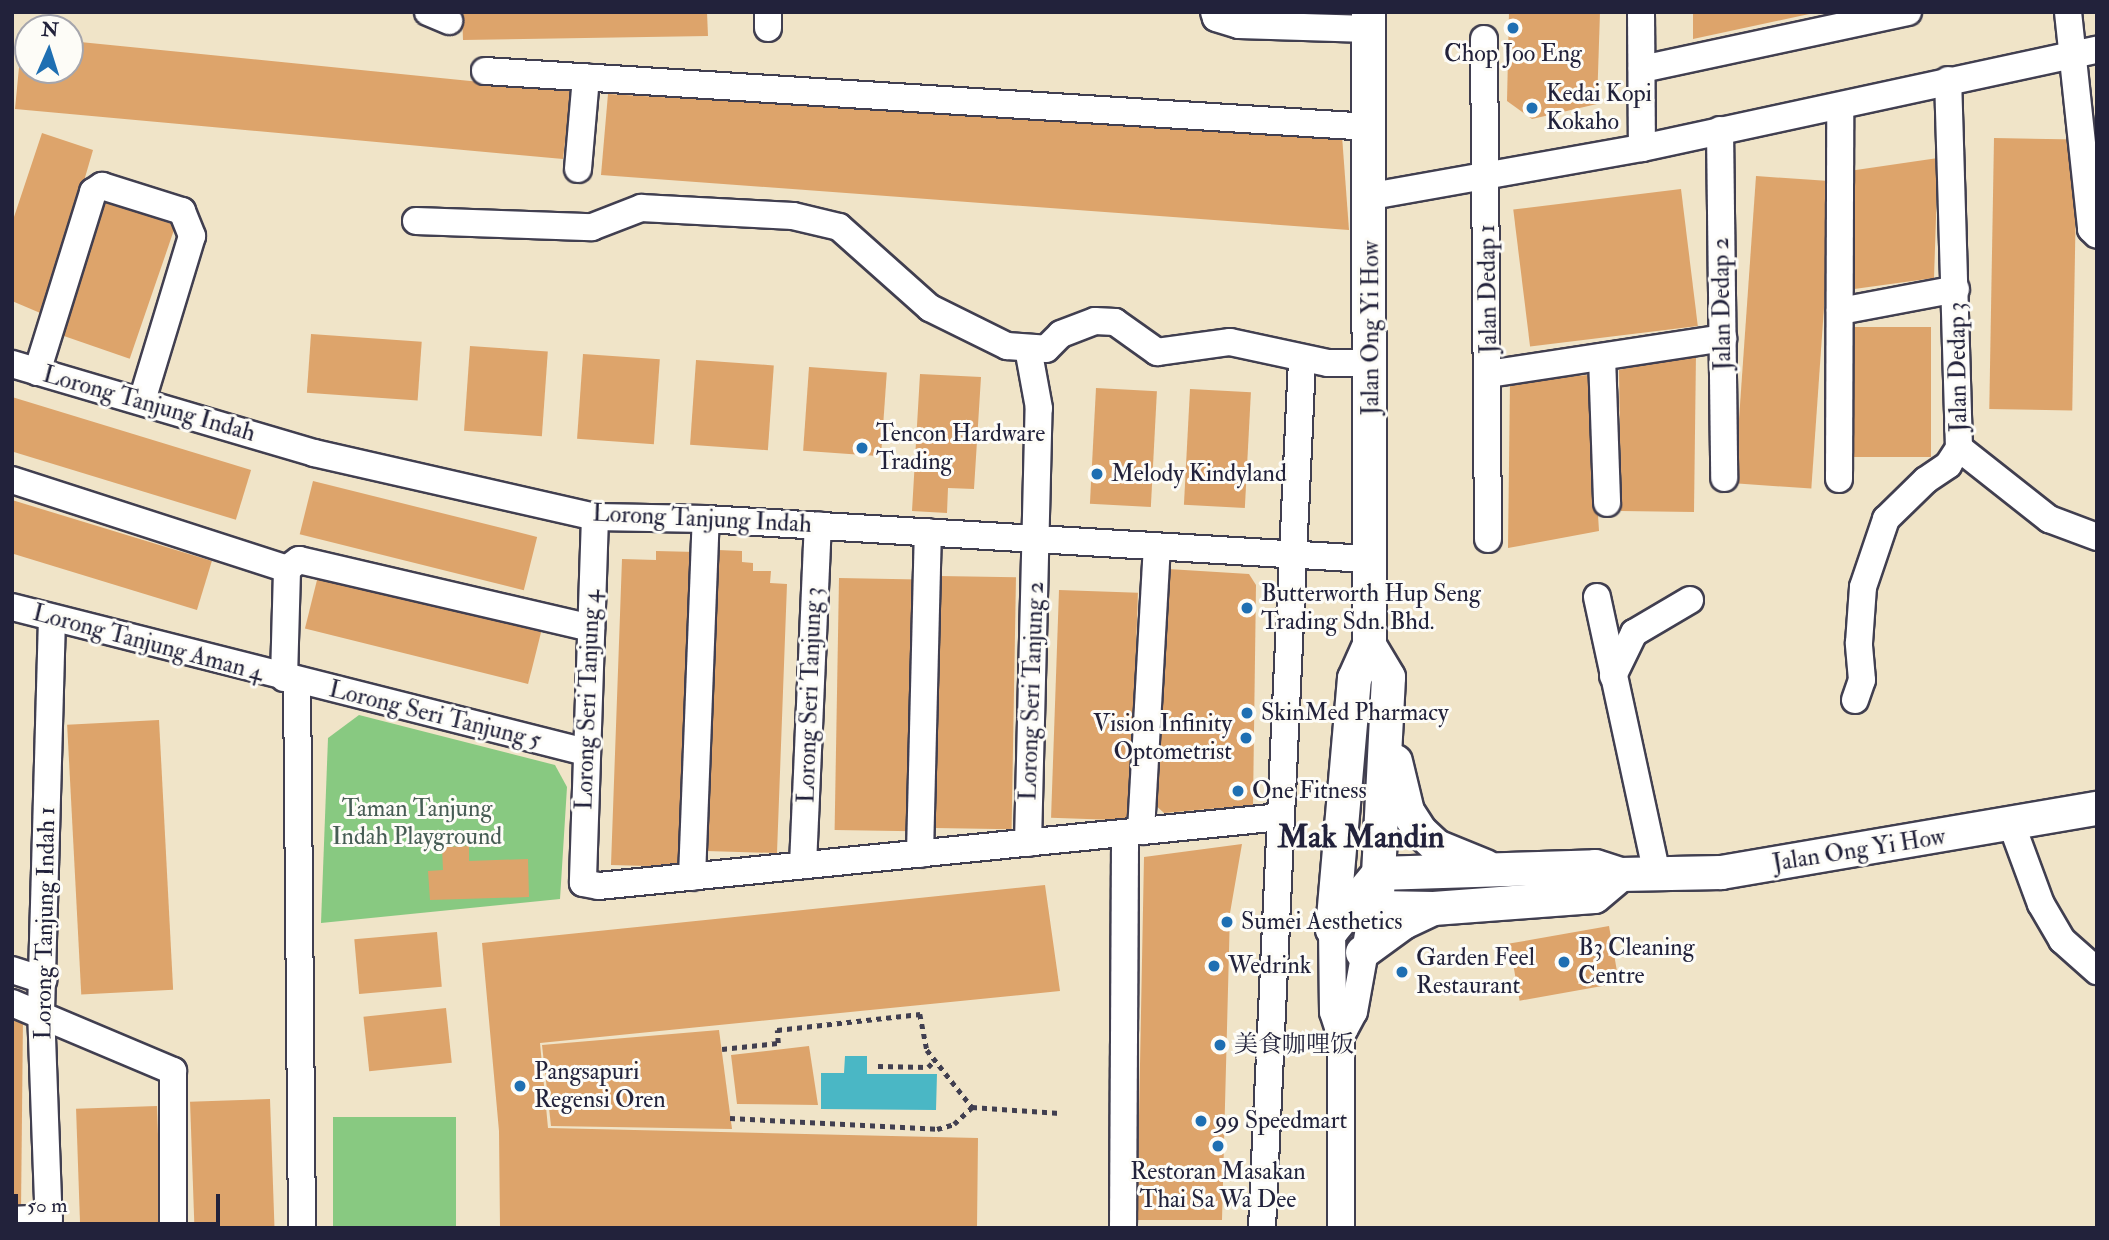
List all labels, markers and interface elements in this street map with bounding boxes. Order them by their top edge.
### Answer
north arrow [14,14,84,84]
text: N [41,18,59,42]
marker: Chop Joo Eng [1505,20,1521,36]
place label: Chop Joo Eng [1444,40,1582,68]
place label: Kedai Kopi Kokaho [1546,80,1652,136]
marker: Kedai Kopi Kokaho [1524,100,1540,116]
street label: Jalan Dedap 1 [1472,224,1504,354]
street label: Jalan Dedap 2 [1706,237,1738,371]
street label: Jalan Ong Yi How [1357,241,1385,415]
street label: Jalan Dedap 3 [1942,302,1974,432]
street label: Lorong Tanjung Indah [40,360,258,448]
place label: Tencon Hardware Trading [876,420,1045,476]
marker: Tencon Hardware Trading [854,440,870,456]
place label: Melody Kindyland [1111,460,1287,488]
marker: Melody Kindyland [1089,466,1105,482]
street label: Lorong Tanjung Indah [592,499,812,539]
place label: Butterworth Hup Seng Trading Sdn. Bhd. [1261,580,1481,636]
street label: Lorong Seri Tanjung 2 [1014,581,1050,801]
street label: Lorong Seri Tanjung 3 [792,586,828,804]
street label: Lorong Seri Tanjung 4 [570,590,606,810]
street label: Lorong Tanjung Aman 4 [30,598,266,688]
marker: Butterworth Hup Seng Trading Sdn. Bhd. [1239,600,1255,616]
street label: Lorong Seri Tanjung 5 [326,675,544,755]
place label: SkinMed Pharmacy [1261,699,1448,727]
marker: SkinMed Pharmacy [1239,705,1255,721]
place label: Vision Infinity Optometrist [1093,710,1232,766]
marker: Vision Infinity Optometrist [1238,730,1254,746]
place label: One Fitness [1252,777,1367,805]
marker: One Fitness [1230,783,1246,799]
park label: Taman Tanjung Indah Playground [332,795,502,851]
street label: Lorong Tanjung Indah 1 [29,806,61,1040]
district label: Mak Mandin [1277,818,1445,856]
street label: Jalan Ong Yi How [1770,822,1948,878]
place label: Sumei Aesthetics [1241,908,1403,936]
marker: Sumei Aesthetics [1219,914,1235,930]
place label: B3 Cleaning Centre [1578,934,1694,990]
place label: Garden Feel Restaurant [1416,944,1535,1000]
place label: Wedrink [1228,952,1311,980]
marker: B3 Cleaning Centre [1556,954,1572,970]
marker: Wedrink [1206,958,1222,974]
marker: Garden Feel Restaurant [1394,964,1410,980]
place label: 美食咖哩饭 [1234,1031,1354,1059]
marker: 美食咖哩饭 [1212,1037,1228,1053]
place label: Pangsapuri Regensi Oren [534,1058,666,1114]
marker: Pangsapuri Regensi Oren [512,1078,528,1094]
place label: 99 Speedmart [1215,1107,1347,1135]
marker: 99 Speedmart [1193,1113,1209,1129]
marker: Restoran Masakan Thai Sa Wa Dee [1210,1138,1226,1154]
place label: Restoran Masakan Thai Sa Wa Dee [1130,1158,1306,1214]
scale bar [18,1180,224,1224]
text: 50 m [27,1192,68,1219]

